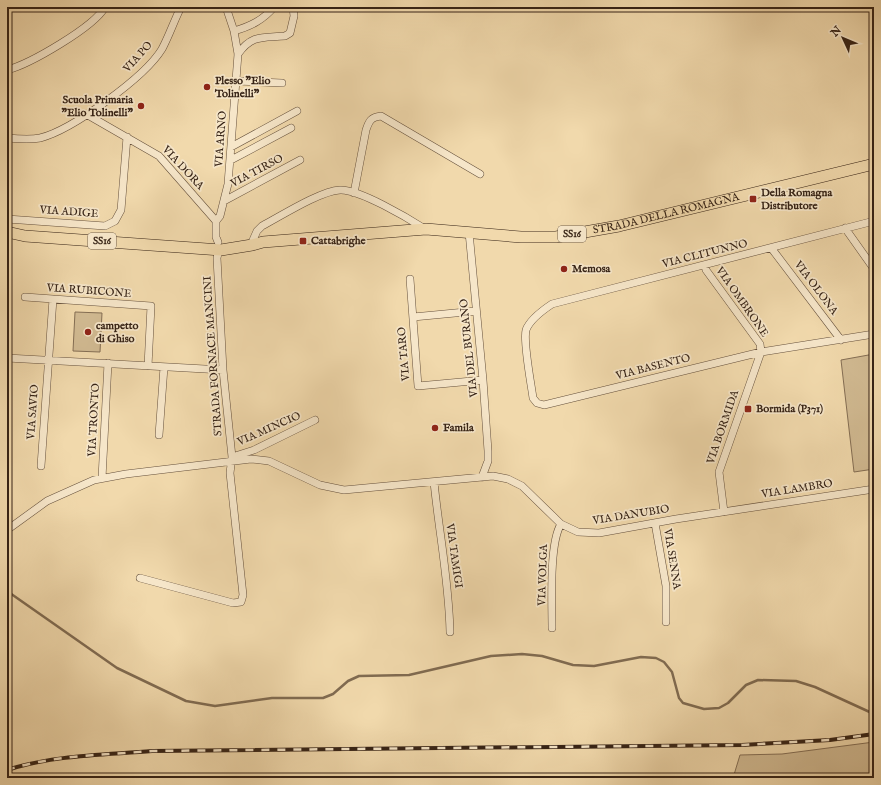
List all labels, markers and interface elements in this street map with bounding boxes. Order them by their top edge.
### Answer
north arrow [823,18,863,58]
text: N [827,23,845,41]
street label: VIA PO [120,38,156,76]
place label: Plesso "Elio Tolinelli" [214,74,270,101]
marker: Plesso "Elio Tolinelli" [202,82,212,92]
place label: Scuola Primaria "Elio Tolinelli" [61,93,134,120]
marker: Scuola Primaria "Elio Tolinelli" [136,101,146,111]
street label: VIA ARNO [212,111,230,168]
street label: VIA DORA [158,142,207,193]
street label: VIA TIRSO [227,151,286,191]
place label: Della Romagna Distributore [761,186,832,213]
street label: STRADA DELLA ROMAGNA [592,190,741,237]
marker: Della Romagna Distributore [748,194,758,204]
street label: VIA ADIGE [38,203,99,221]
road number: SS16 [558,226,586,242]
road number: SS16 [88,233,116,249]
place label: Cattabrighe [311,234,366,248]
marker: Cattabrighe [298,236,308,246]
street label: VIA CLITUNNO [660,237,749,272]
street label: VIA OLONA [790,257,841,318]
place label: Memosa [572,262,611,276]
street label: VIA OMBRONE [712,263,772,340]
marker: Memosa [559,264,569,274]
street label: STRADA FORNACE MANCINI [200,275,226,437]
street label: VIA RUBICONE [45,281,132,301]
street label: VIA DEL BURANO [457,298,481,399]
place label: campetto di Ghiso [96,319,139,346]
street label: VIA TARO [395,326,413,383]
marker: campetto di Ghiso [83,327,93,337]
street label: VIA BASENTO [613,351,692,383]
street label: VIA TRONTO [85,383,103,458]
street label: VIA SAVIO [24,384,42,441]
street label: VIA BORMIDA [703,388,742,467]
place label: Bormida (P371) [756,402,823,416]
marker: Bormida (P371) [743,404,753,414]
street label: VIA MINCIO [234,409,303,450]
place label: Famila [443,421,474,435]
marker: Famila [430,423,440,433]
street label: VIA LAMBRO [759,476,834,502]
street label: VIA DANUBIO [591,502,670,528]
street label: VIA TAMIGI [442,522,466,590]
street label: VIA SENNA [660,527,684,591]
street label: VIA VOLGA [535,543,551,607]

